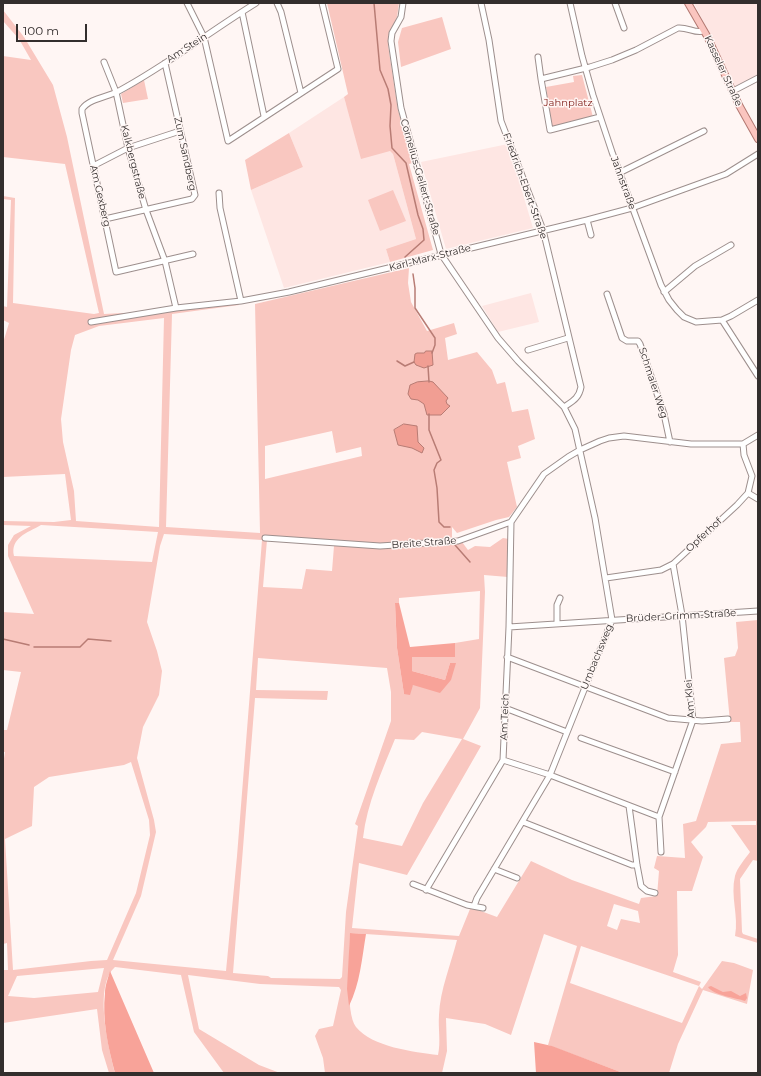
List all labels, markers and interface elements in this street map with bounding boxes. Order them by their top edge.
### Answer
scale bar [18,16,89,42]
text: 100 m [23,23,59,38]
street label: Am Stein [164,30,210,66]
street label: Kasseler Straße [701,34,745,108]
park label: Jahnplatz [544,97,592,109]
street label: Zum Sandberg [171,116,199,192]
street label: Cornelius-Gellert-Straße [398,118,442,236]
street label: Kalkbergstraße [118,124,148,200]
street label: Friedrich-Ebert-Straße [500,131,550,241]
street label: Jahnstraße [608,155,638,211]
street label: Am Gexberg [87,164,113,228]
street label: Karl-Marx-Straße [388,242,472,274]
street label: Schmaler Weg [636,346,670,420]
street label: Opferhof [684,515,724,555]
street label: Breite Straße [391,535,457,551]
street label: Brüder-Grimm-Straße [625,607,737,625]
street label: Umbachsweg [578,622,616,692]
street label: Am Klei [682,679,698,719]
street label: Am Teich [498,693,512,741]

